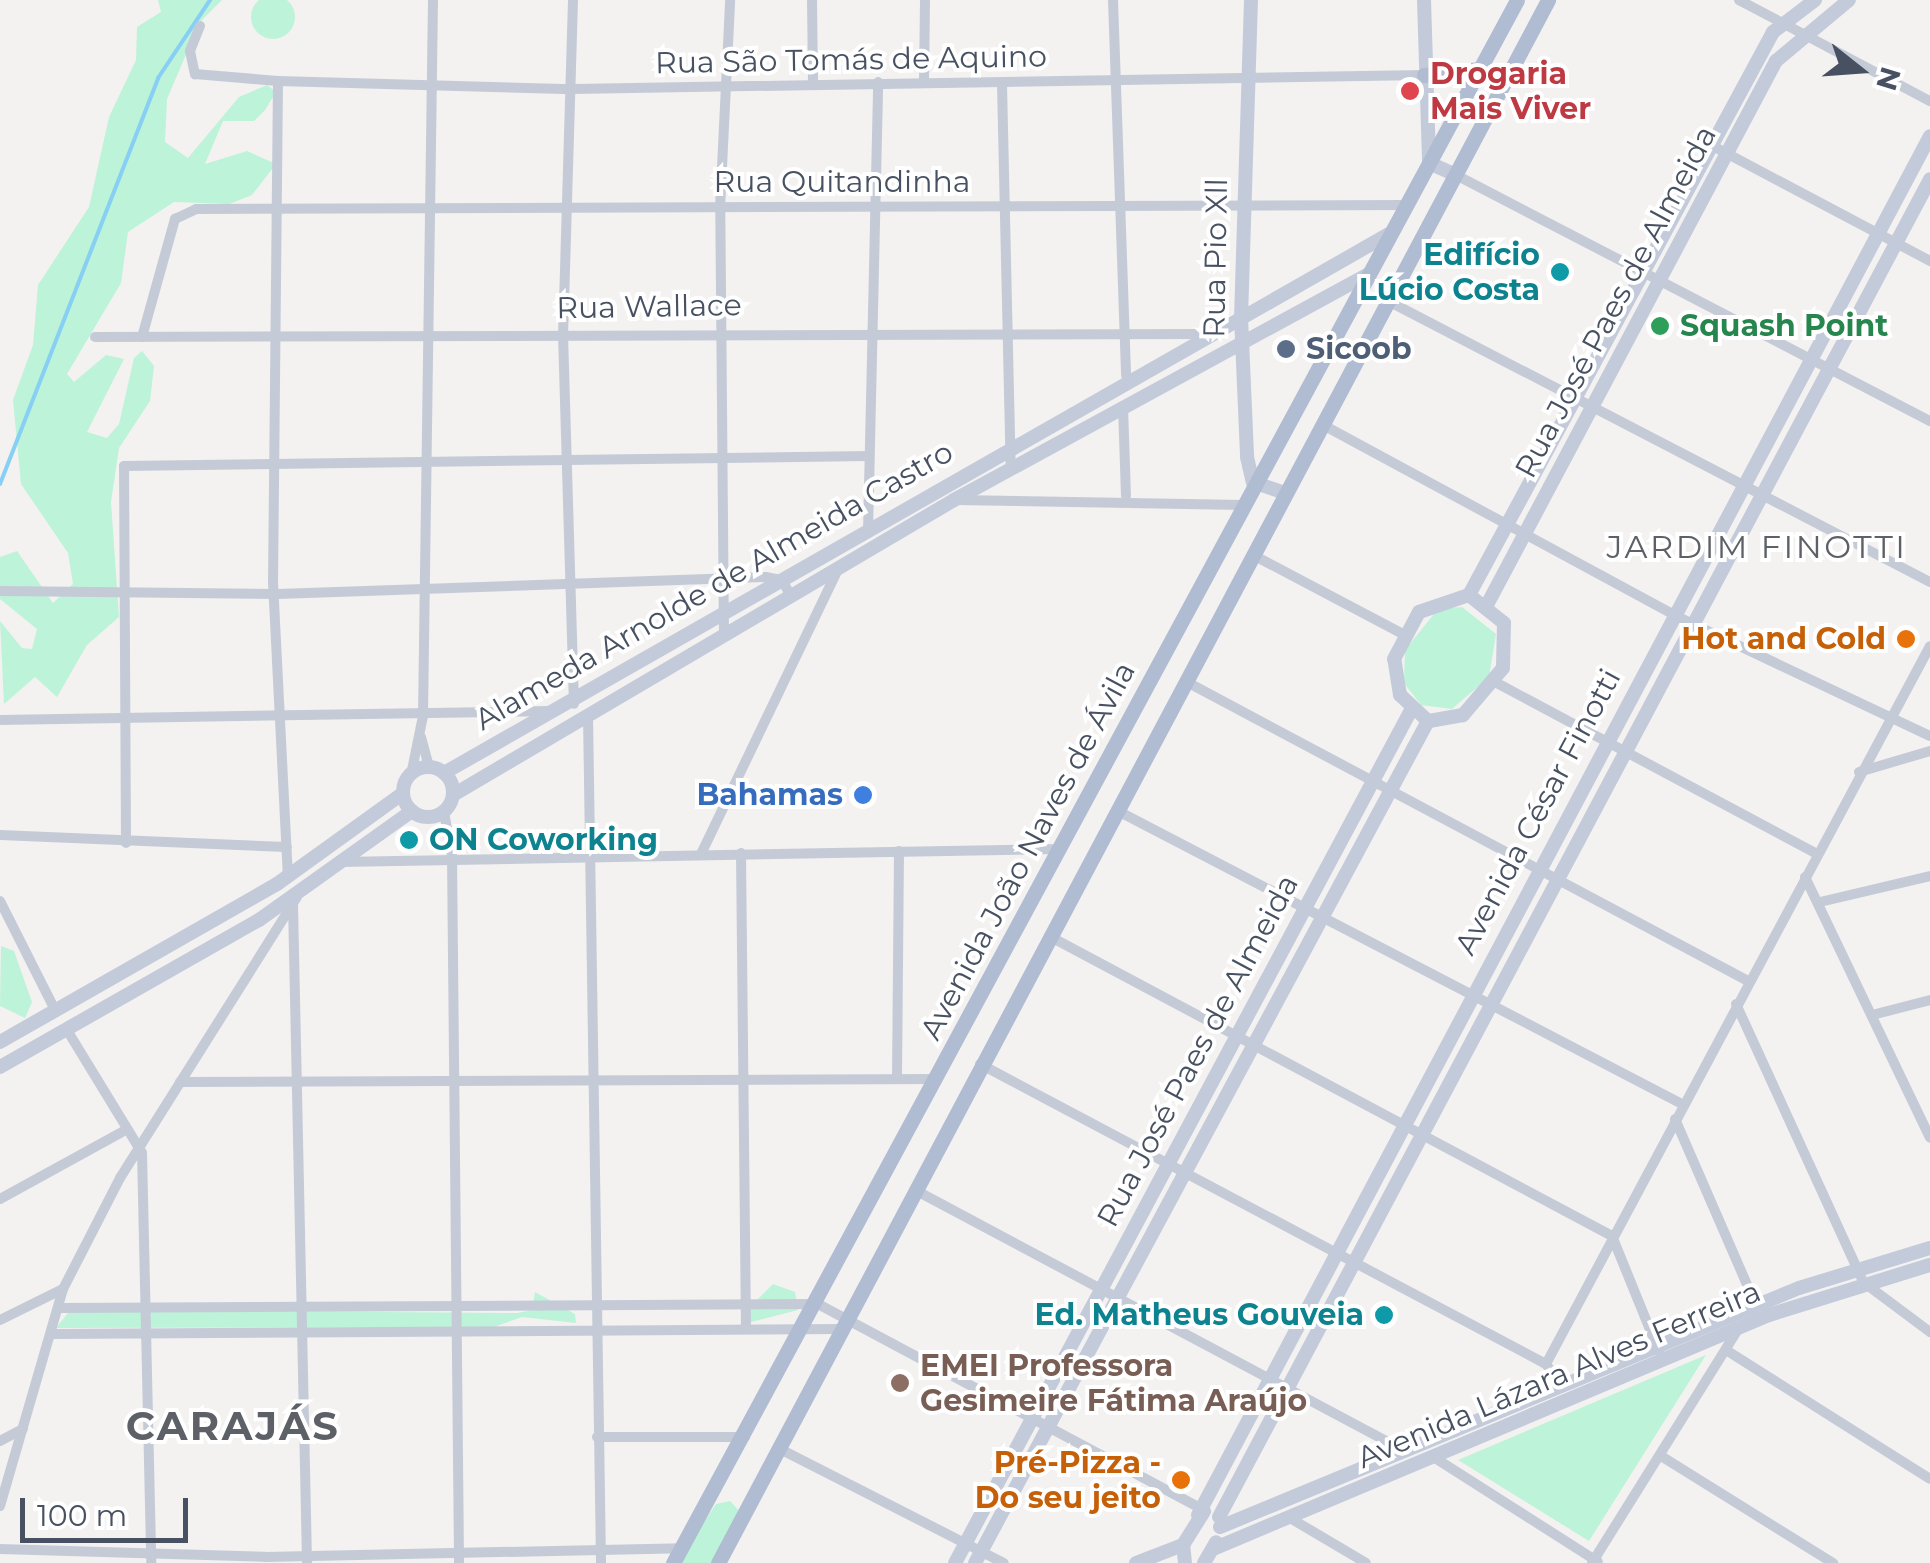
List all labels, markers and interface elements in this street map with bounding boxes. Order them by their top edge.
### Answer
north arrow [1810,20,1910,120]
street label: Rua São Tomás de Aquino [655,39,1047,81]
place label: Drogaria Mais Viver [1430,56,1591,126]
text: N [1869,63,1908,95]
marker: Drogaria Mais Viver [1399,80,1421,102]
street label: Rua José Paes de Almeida [1508,120,1724,484]
street label: Rua Quitandinha [714,164,970,200]
street label: Rua Pio Xll [1197,178,1235,338]
place label: Edifício Lúcio Costa [1359,237,1540,308]
marker: Edifício Lúcio Costa [1549,261,1571,283]
street label: Rua Wallace [556,287,742,327]
place label: Squash Point [1680,308,1888,344]
marker: Squash Point [1649,315,1671,337]
place label: Sicoob [1306,331,1412,367]
marker: Sicoob [1275,338,1297,360]
street label: Alameda Arnolde de Almeida Castro [469,434,959,738]
district label: JARDIM FINOTTI [1607,528,1907,566]
place label: Hot and Cold [1681,621,1886,657]
marker: Hot and Cold [1895,628,1917,650]
street label: Avenida João Naves de Ávila [913,656,1143,1046]
street label: Avenida César Finotti [1447,663,1629,961]
place label: Bahamas [696,777,843,813]
marker: Bahamas [852,784,874,806]
place label: ON Coworking [429,822,658,858]
marker: ON Coworking [398,829,420,851]
street label: Rua José Paes de Almeida [1090,869,1306,1233]
street label: Avenida Lázara Alves Ferreira [1352,1274,1766,1476]
place label: Ed. Matheus Gouveia [1034,1297,1364,1333]
marker: Ed. Matheus Gouveia [1373,1304,1395,1326]
place label: EMEI Professora Gesimeire Fátima Araújo [920,1348,1307,1418]
marker: EMEI Professora Gesimeire Fátima Araújo [889,1372,911,1394]
district label: CARAJÁS [126,1402,340,1450]
place label: Pré-Pizza - Do seu jeito [975,1445,1161,1516]
marker: Pré-Pizza - Do seu jeito [1170,1469,1192,1491]
scale bar [25,1478,192,1540]
text: 100 m [37,1497,127,1534]

